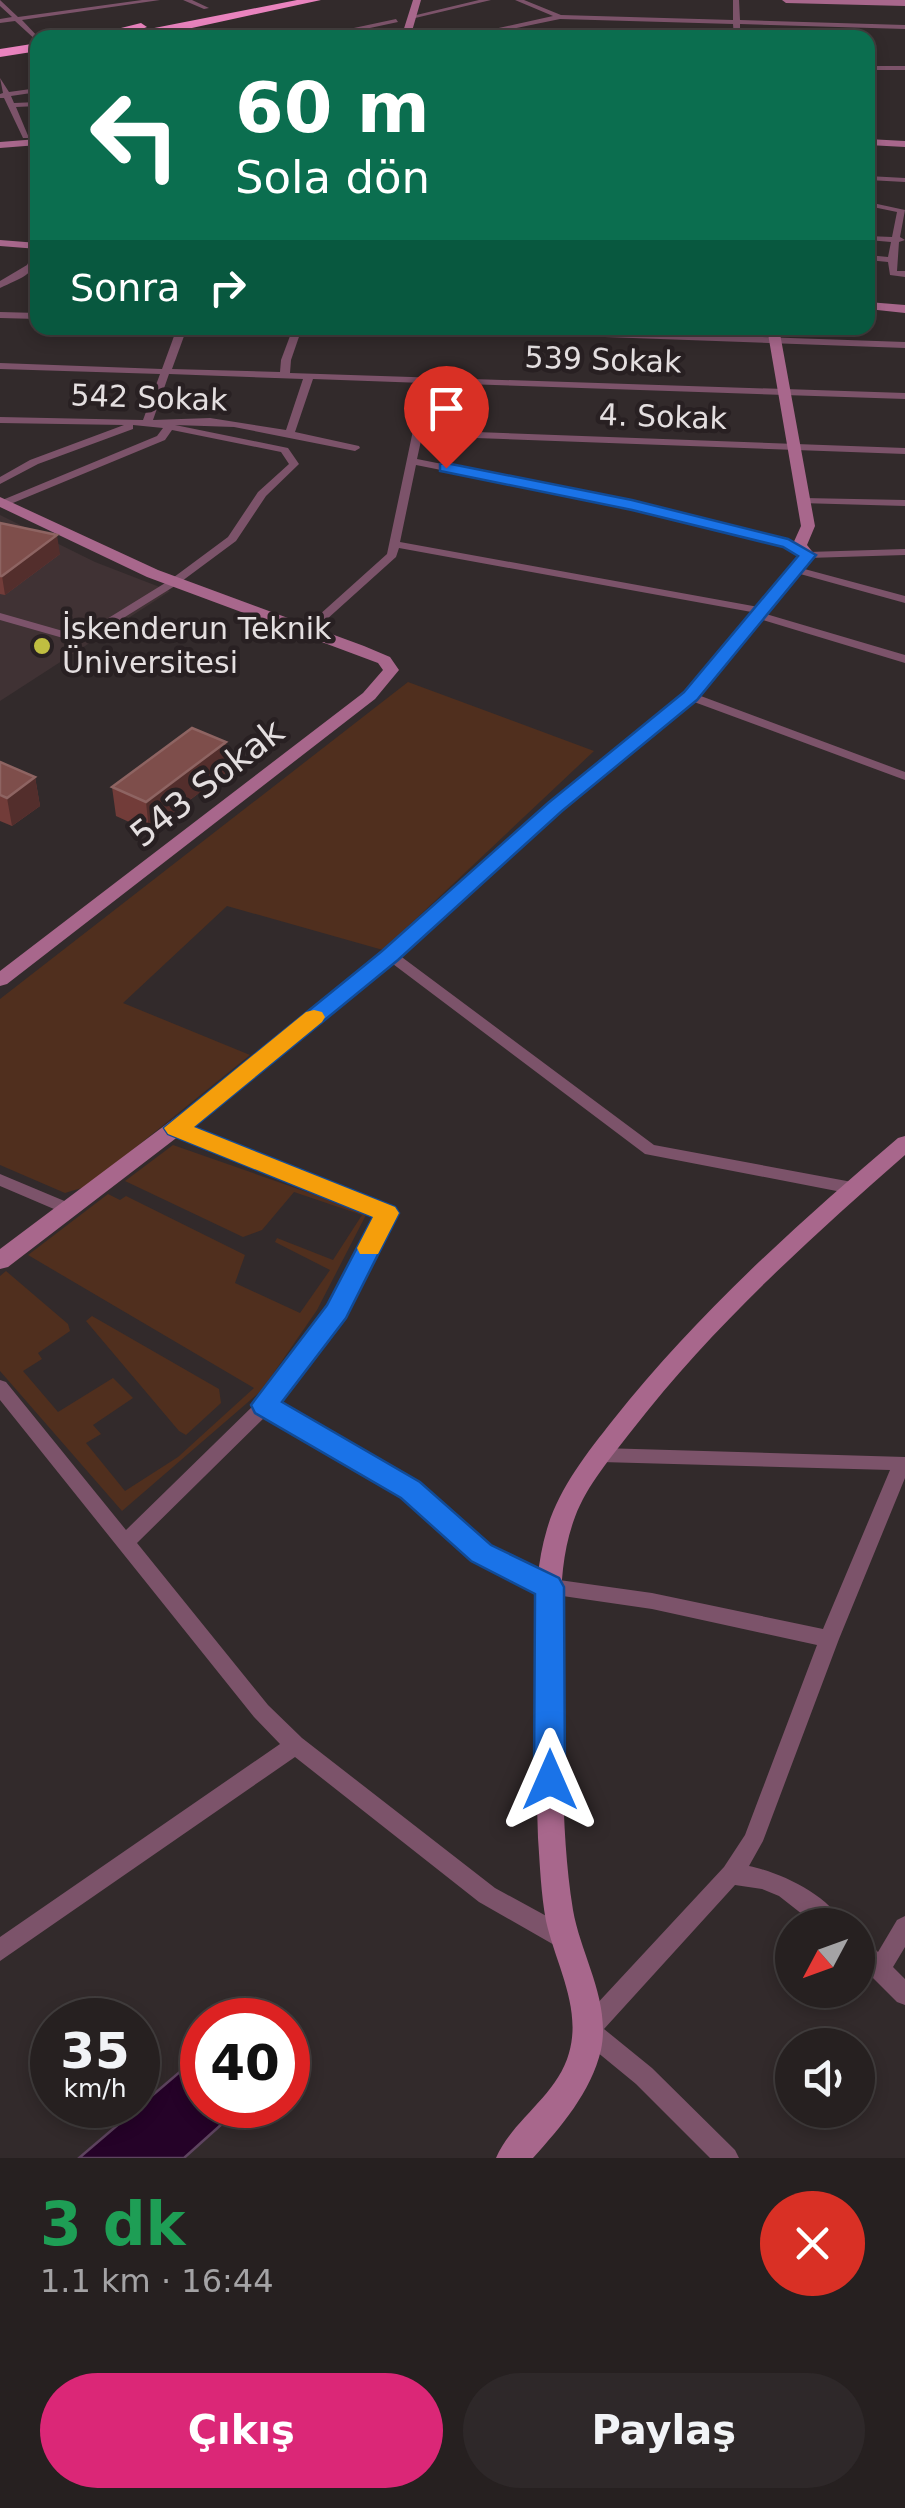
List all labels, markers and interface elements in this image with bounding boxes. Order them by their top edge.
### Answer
text: 60 m [235,67,430,149]
icon: left [70,70,200,200]
text: Sola dön [235,151,430,204]
icon: right [200,260,255,315]
text: Sonra [70,266,180,310]
street label: 539 Sokak [524,339,683,380]
pin [404,366,489,469]
street label: 542 Sokak [70,377,229,418]
icon: arrive [419,381,474,436]
street label: 4. Sokak [598,397,728,436]
place label: İskenderun Teknik Üniversitesi [62,611,332,680]
marker: İskenderun Teknik Üniversitesi [31,635,53,657]
street label: 543 Sokak [123,710,292,855]
position arrow [498,1728,602,1832]
north arrow [775,1908,875,2008]
map controls [775,1908,875,2128]
speed limit sign: 40 [180,1998,310,2128]
text: 35 [60,2022,130,2080]
button: sound [775,2028,875,2128]
text: km/h [63,2074,127,2103]
text: 3 dk [40,2189,186,2259]
button: close [760,2191,865,2296]
text: 1.1 km · 16:44 [40,2262,274,2300]
button: Çıkış [40,2373,443,2488]
button: Paylaş [463,2373,865,2488]

